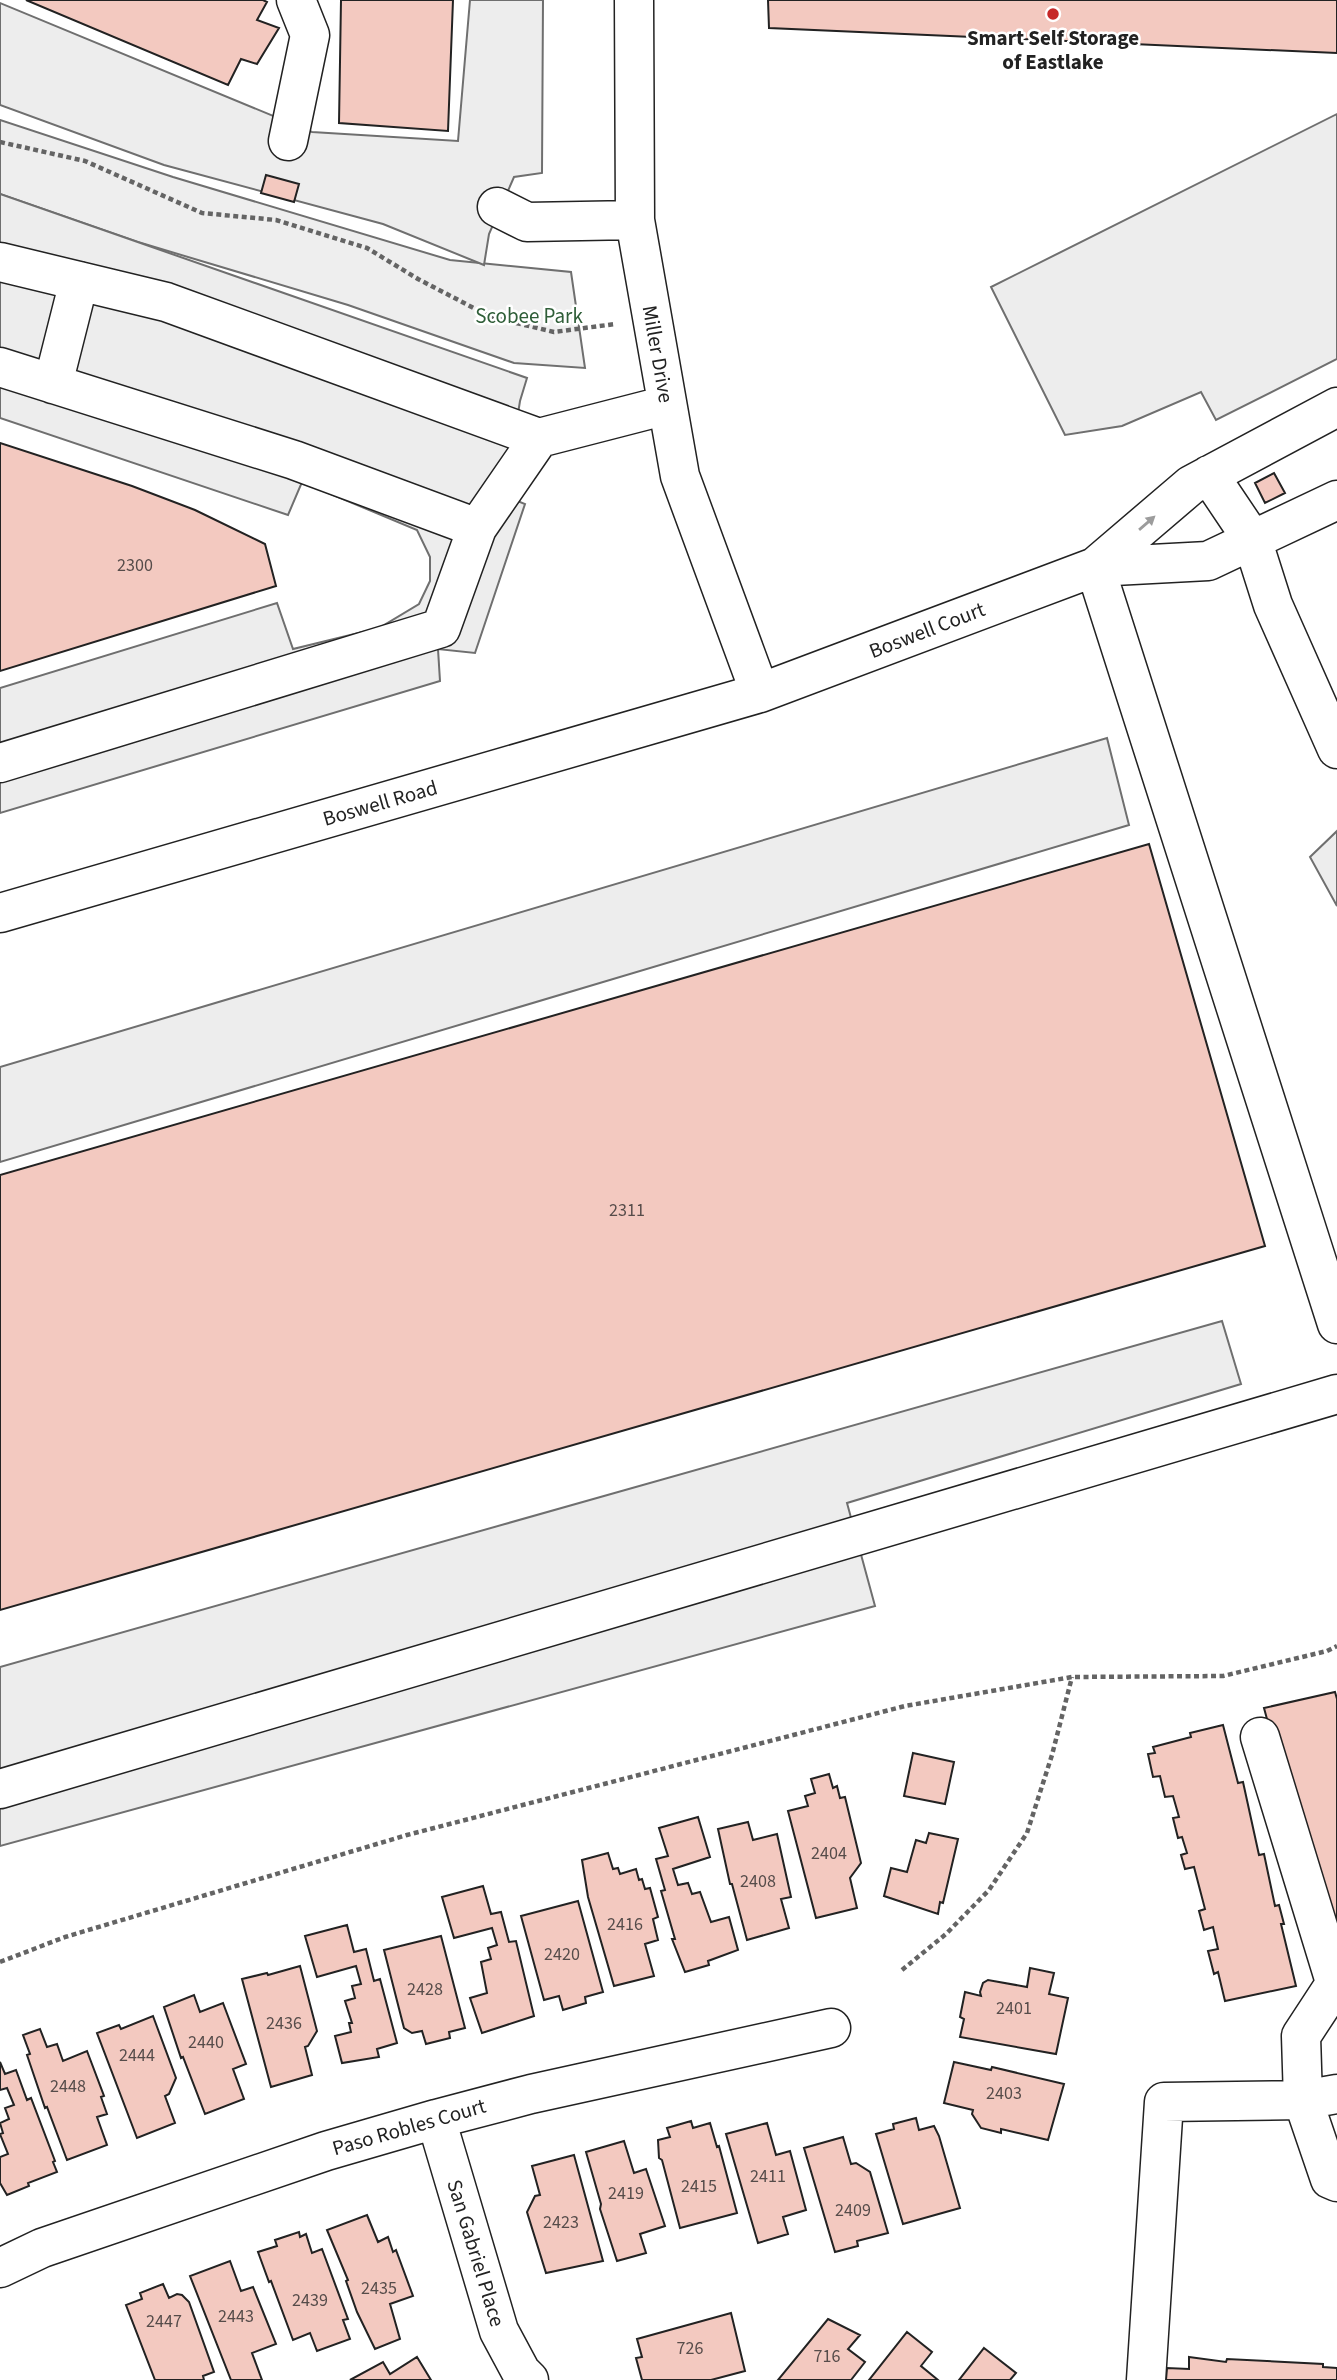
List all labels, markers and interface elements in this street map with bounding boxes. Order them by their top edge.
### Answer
marker: Smart Self Storage of Eastlake [1045,6,1061,22]
place label: Smart Self Storage of Eastlake [967,23,1139,77]
park label: Scobee Park [475,301,583,331]
street label: Miller Drive [635,303,681,405]
one-way arrow [1138,516,1155,531]
house number: 2300 [117,553,153,578]
street label: Boswell Court [865,594,989,666]
street label: Boswell Road [319,772,441,834]
house number: 2311 [609,1198,645,1223]
house number: 2404 [811,1841,847,1866]
house number: 2408 [740,1869,776,1894]
house number: 2416 [607,1912,643,1937]
house number: 2420 [544,1942,580,1967]
house number: 2428 [407,1977,443,2002]
house number: 2401 [996,1996,1032,2021]
house number: 2436 [266,2011,302,2036]
house number: 2440 [188,2030,224,2055]
house number: 2444 [119,2043,155,2068]
house number: 2448 [50,2074,86,2099]
house number: 2403 [986,2081,1022,2106]
street label: Paso Robles Court [329,2091,489,2163]
house number: 2411 [750,2164,786,2189]
house number: 2415 [681,2174,717,2199]
street label: San Gabriel Place [439,2176,513,2330]
house number: 2419 [608,2181,644,2206]
house number: 2409 [835,2198,871,2223]
house number: 2423 [543,2210,579,2235]
house number: 2435 [361,2276,397,2301]
house number: 2439 [292,2288,328,2313]
house number: 2443 [218,2304,254,2329]
house number: 2447 [146,2309,182,2334]
house number: 726 [677,2336,703,2361]
house number: 716 [814,2344,840,2369]

